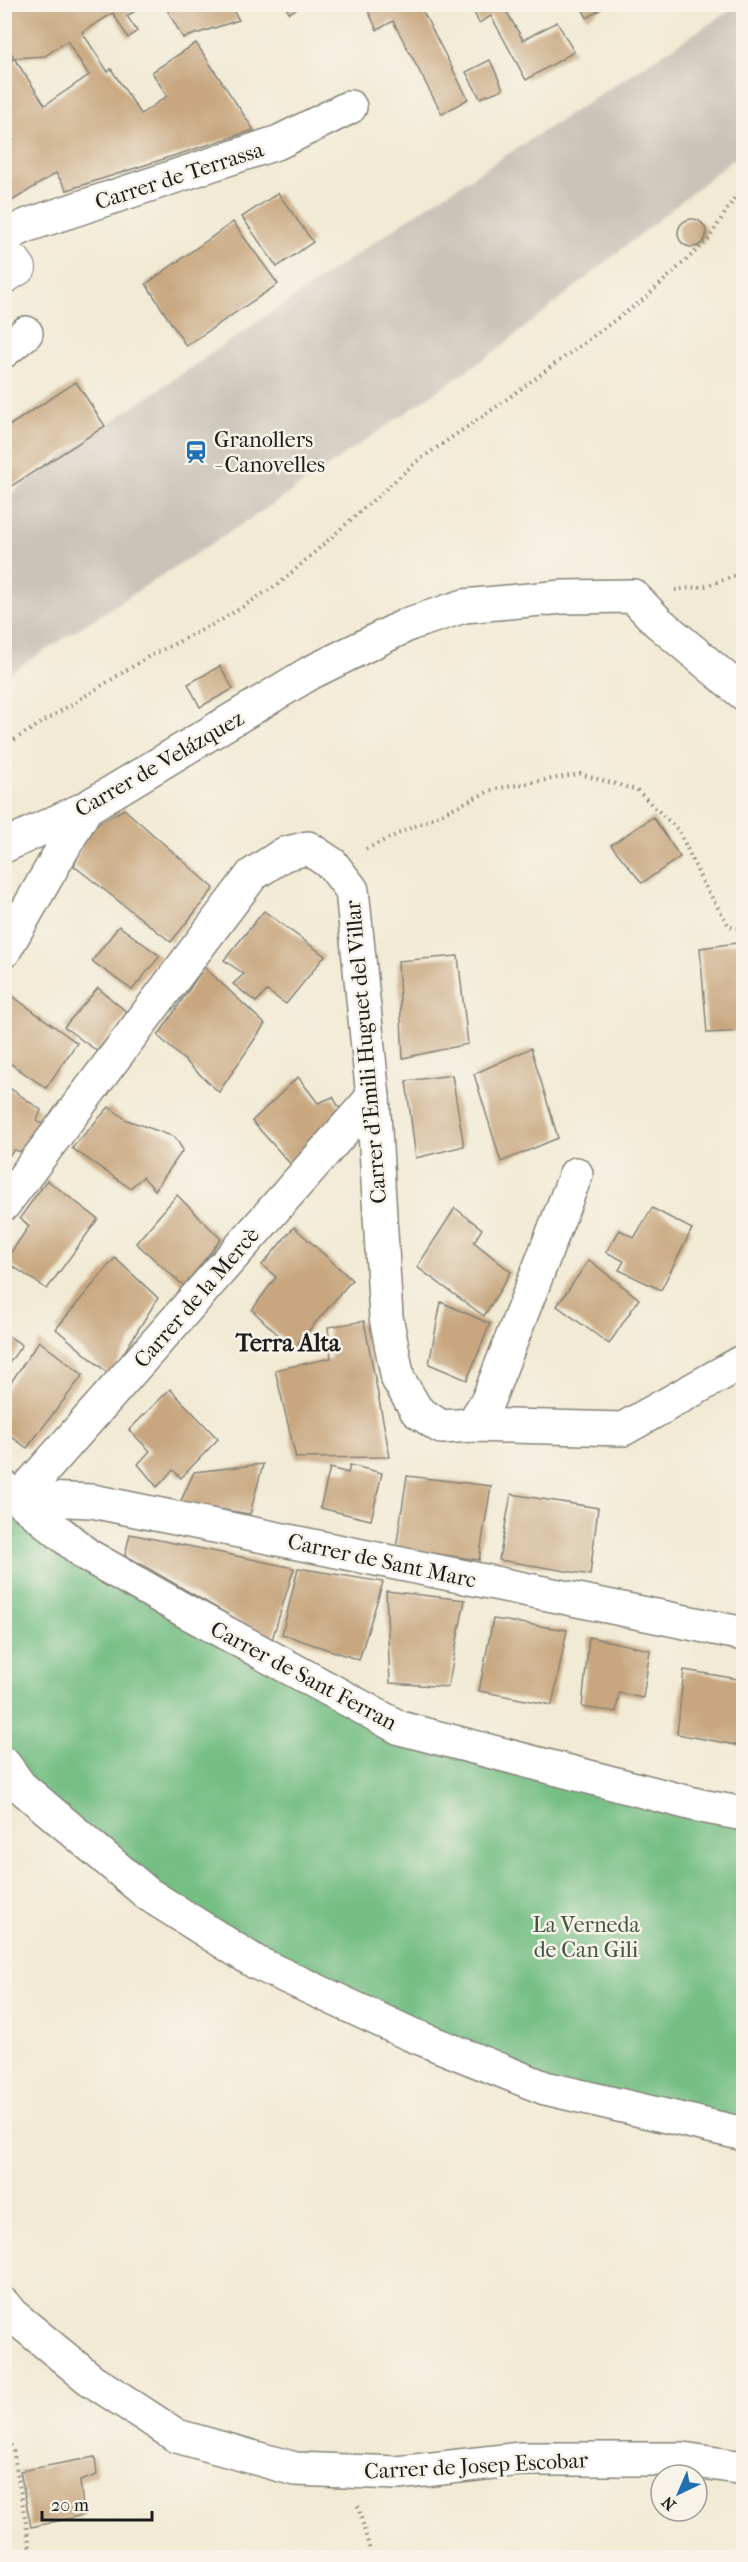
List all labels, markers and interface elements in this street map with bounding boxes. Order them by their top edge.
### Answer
street label: Carrer de Terrassa [92,136,267,215]
place label: Granollers - Canovelles [214,427,325,478]
station icon: Granollers - Canovelles [183,439,209,465]
street label: Carrer de Velázquez [71,705,249,823]
street label: Carrer d'Emili Huguet del Villar [340,899,392,1205]
street label: Carrer de la Mercè [129,1222,265,1373]
district label: Terra Alta [235,1329,341,1357]
street label: Carrer de Sant Marc [285,1528,479,1594]
street label: Carrer de Sant Ferran [206,1616,401,1736]
park label: La Verneda de Can Gili [532,1912,640,1963]
street label: Carrer de Josep Escobar [363,2447,589,2485]
north arrow [649,2463,709,2523]
scale bar [42,2484,152,2522]
text: N [657,2492,680,2514]
text: 20 m [51,2495,89,2516]

